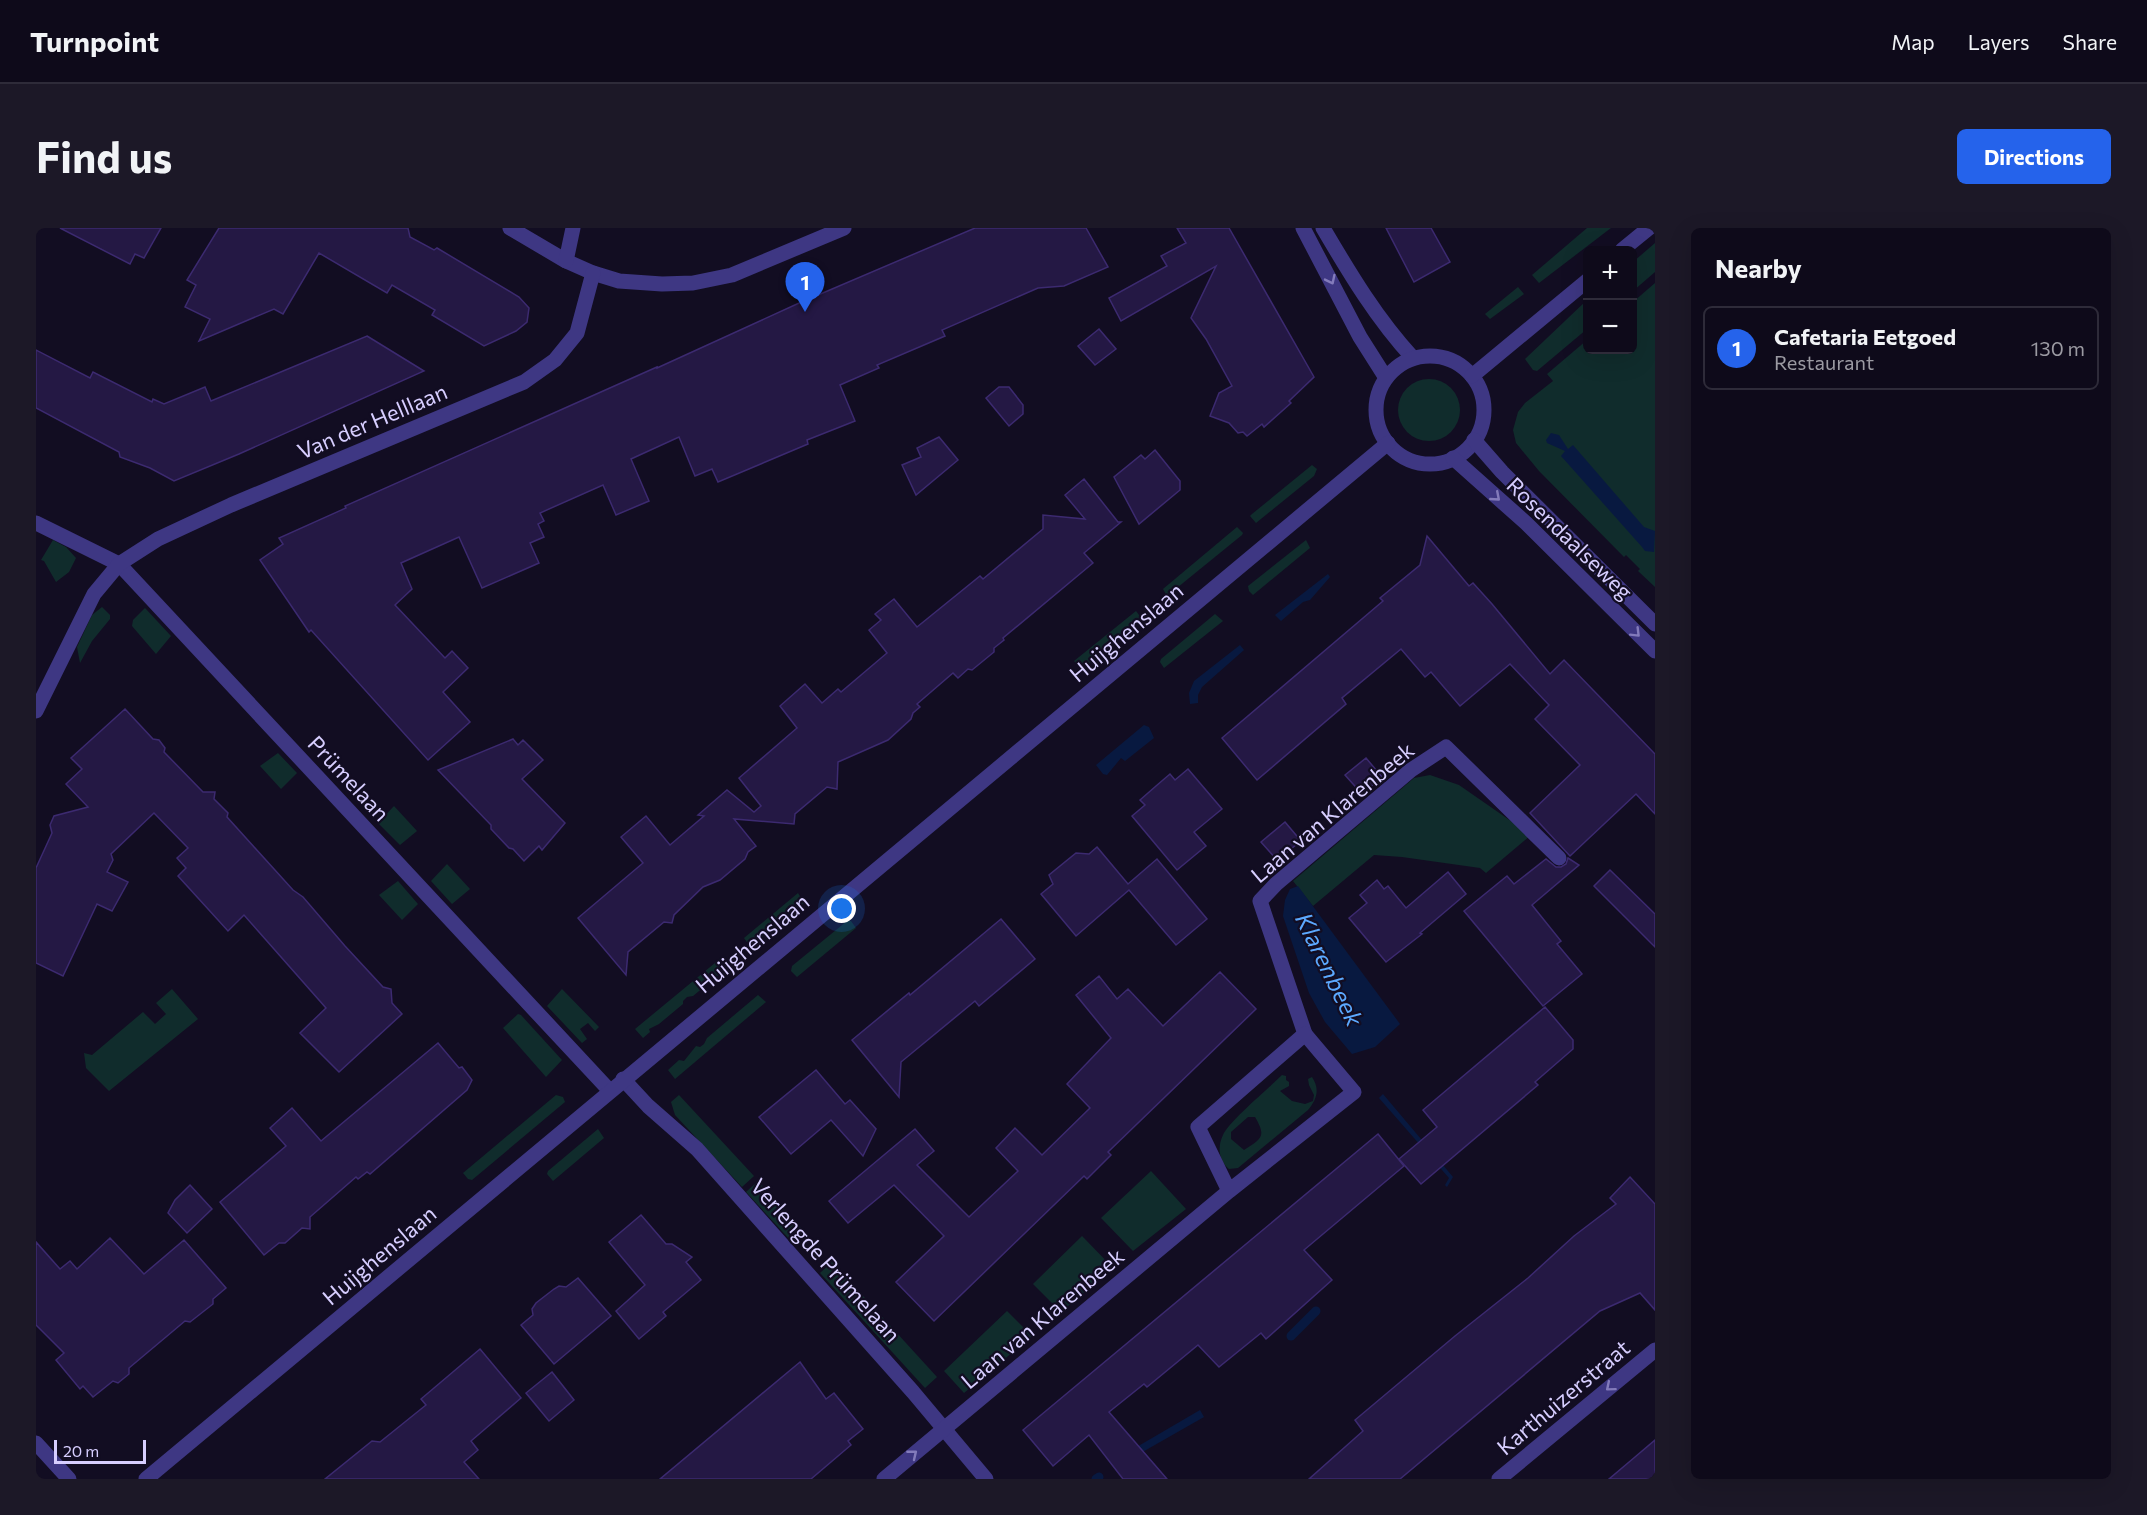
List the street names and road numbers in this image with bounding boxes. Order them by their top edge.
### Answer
street label: Van der Helllaan [293,377,451,465]
street label: Rosendaalseweg [1501,471,1639,605]
street label: Huijghenslaan [1064,577,1188,687]
street label: Prümelaan [303,730,395,826]
street label: Laan van Klarenbeek [1245,736,1419,888]
street label: Huijghenslaan [690,888,814,998]
street label: Verlengde Prümelaan [745,1173,907,1347]
street label: Huijghenslaan [317,1200,441,1310]
street label: Laan van Klarenbeek [955,1242,1129,1394]
street label: Karthuizerstraat [1491,1334,1635,1460]

